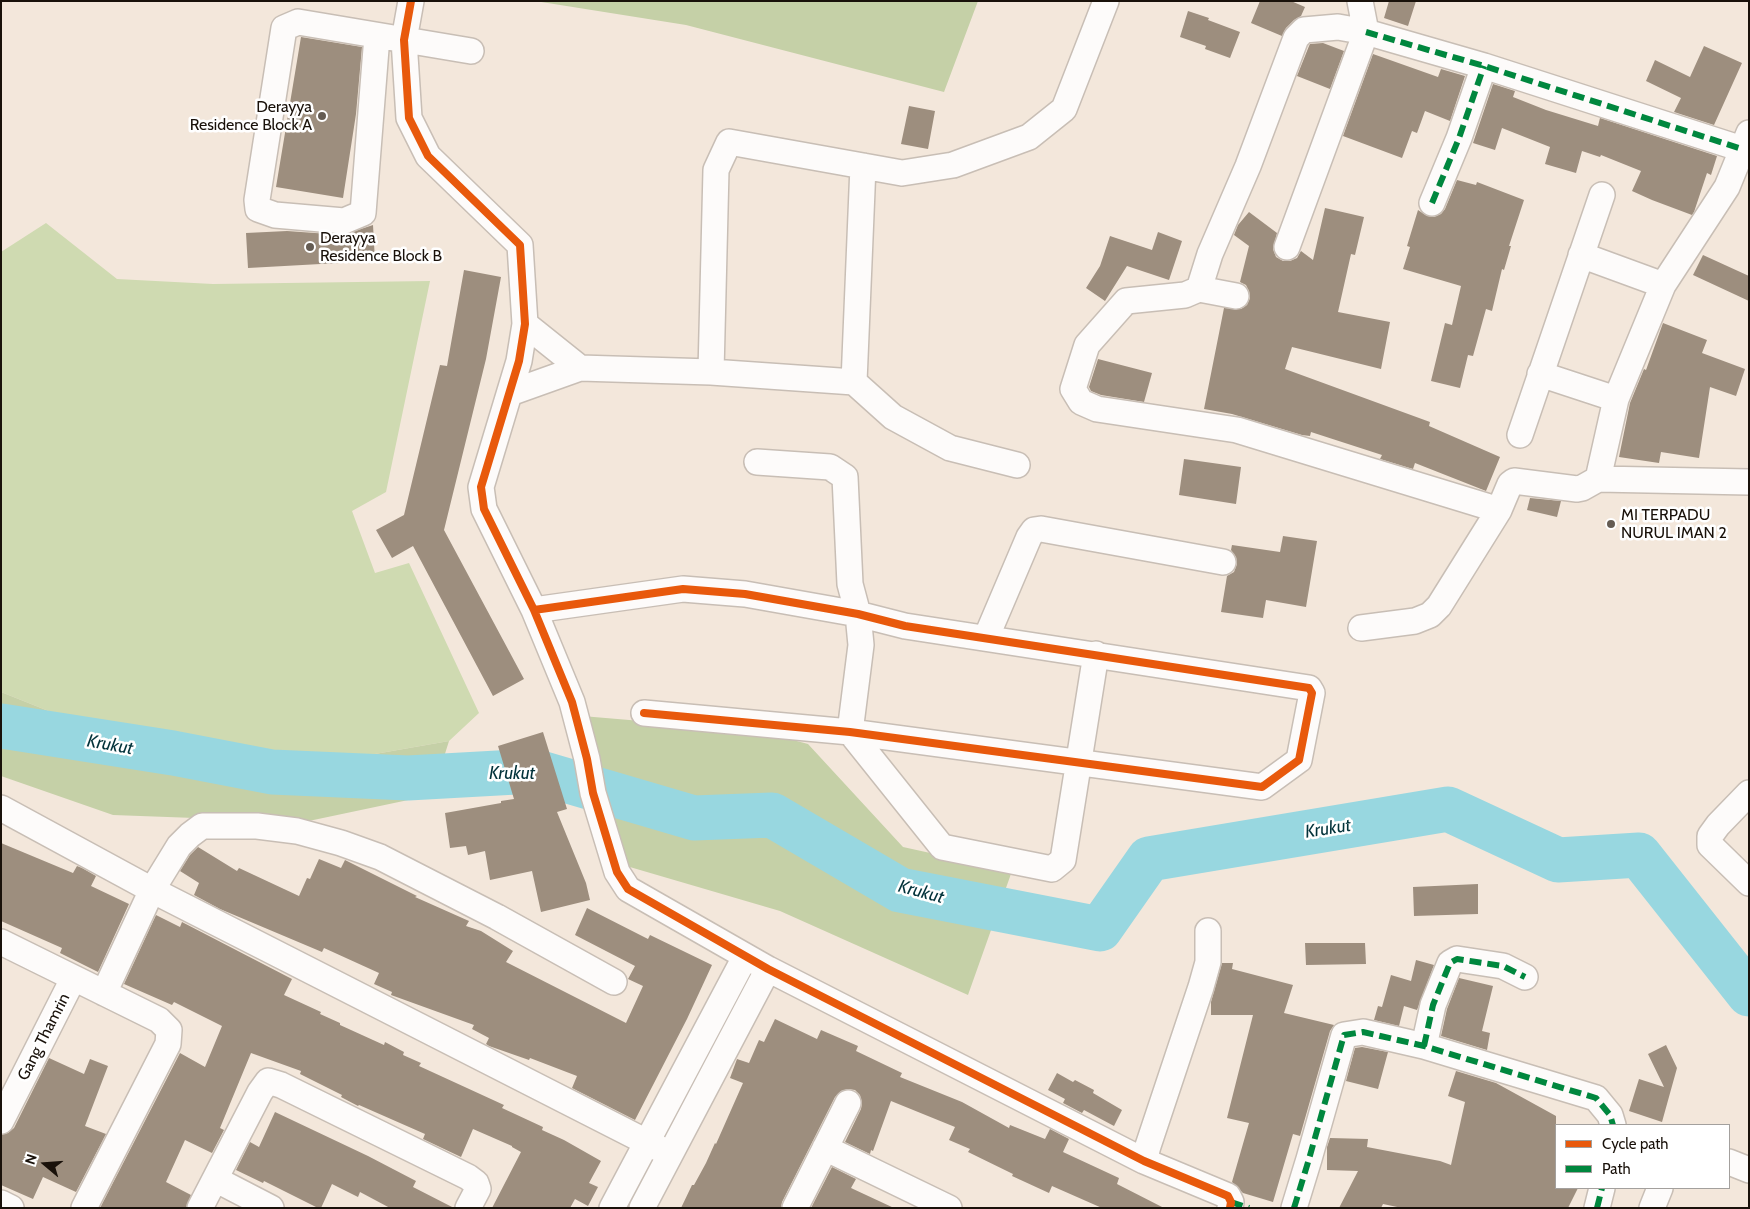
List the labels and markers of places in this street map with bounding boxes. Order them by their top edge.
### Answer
place label: Derayya Residence Block A [190,97,312,135]
marker: Derayya Residence Block A [316,110,328,122]
place label: Derayya Residence Block B [320,228,442,266]
marker: Derayya Residence Block B [304,241,316,253]
place label: MI TERPADU NURUL IMAN 2 [1621,505,1727,543]
marker: MI TERPADU NURUL IMAN 2 [1605,518,1617,530]

